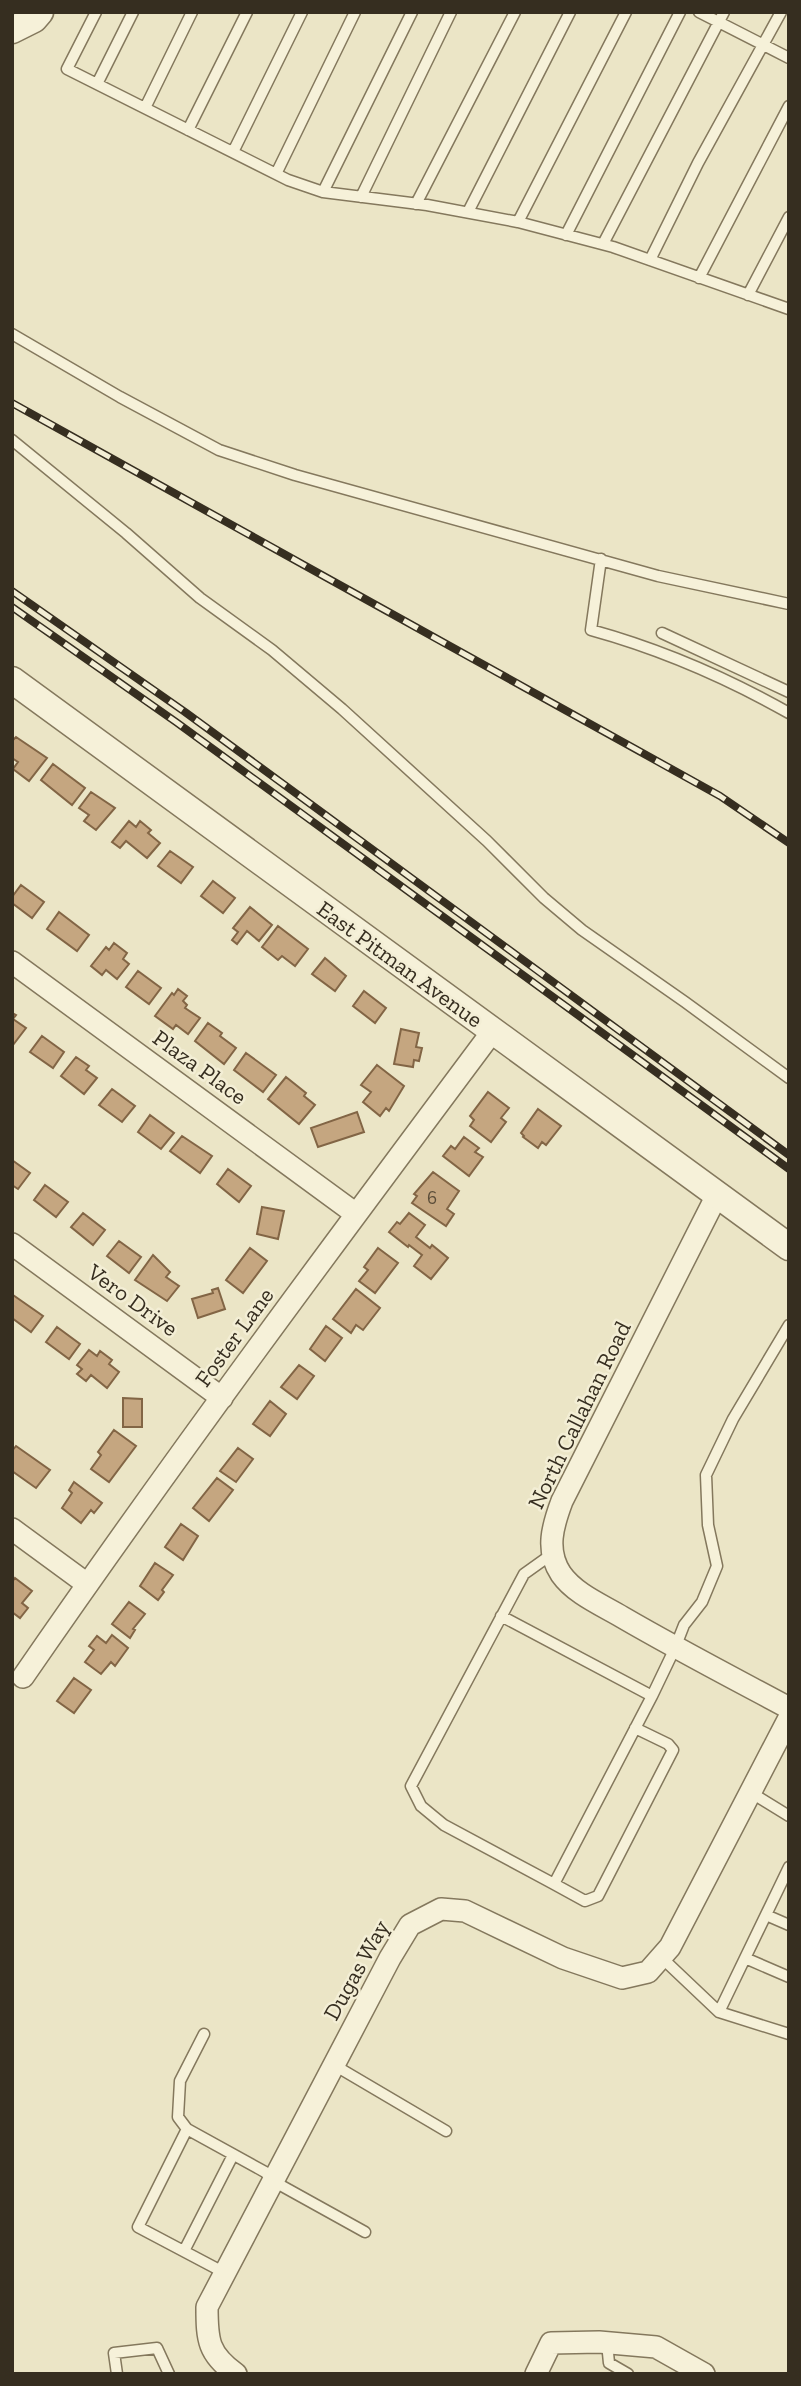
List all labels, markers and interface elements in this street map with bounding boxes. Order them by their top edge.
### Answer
street label: East Pitman Avenue [312,894,488,1034]
street label: Plaza Place [148,1024,252,1110]
house number: 6 [427,1186,437,1209]
street label: Vero Drive [81,1257,184,1342]
street label: Foster Lane [189,1282,279,1392]
street label: North Callahan Road [521,1316,637,1513]
street label: Dugas Way [317,1915,395,2025]

